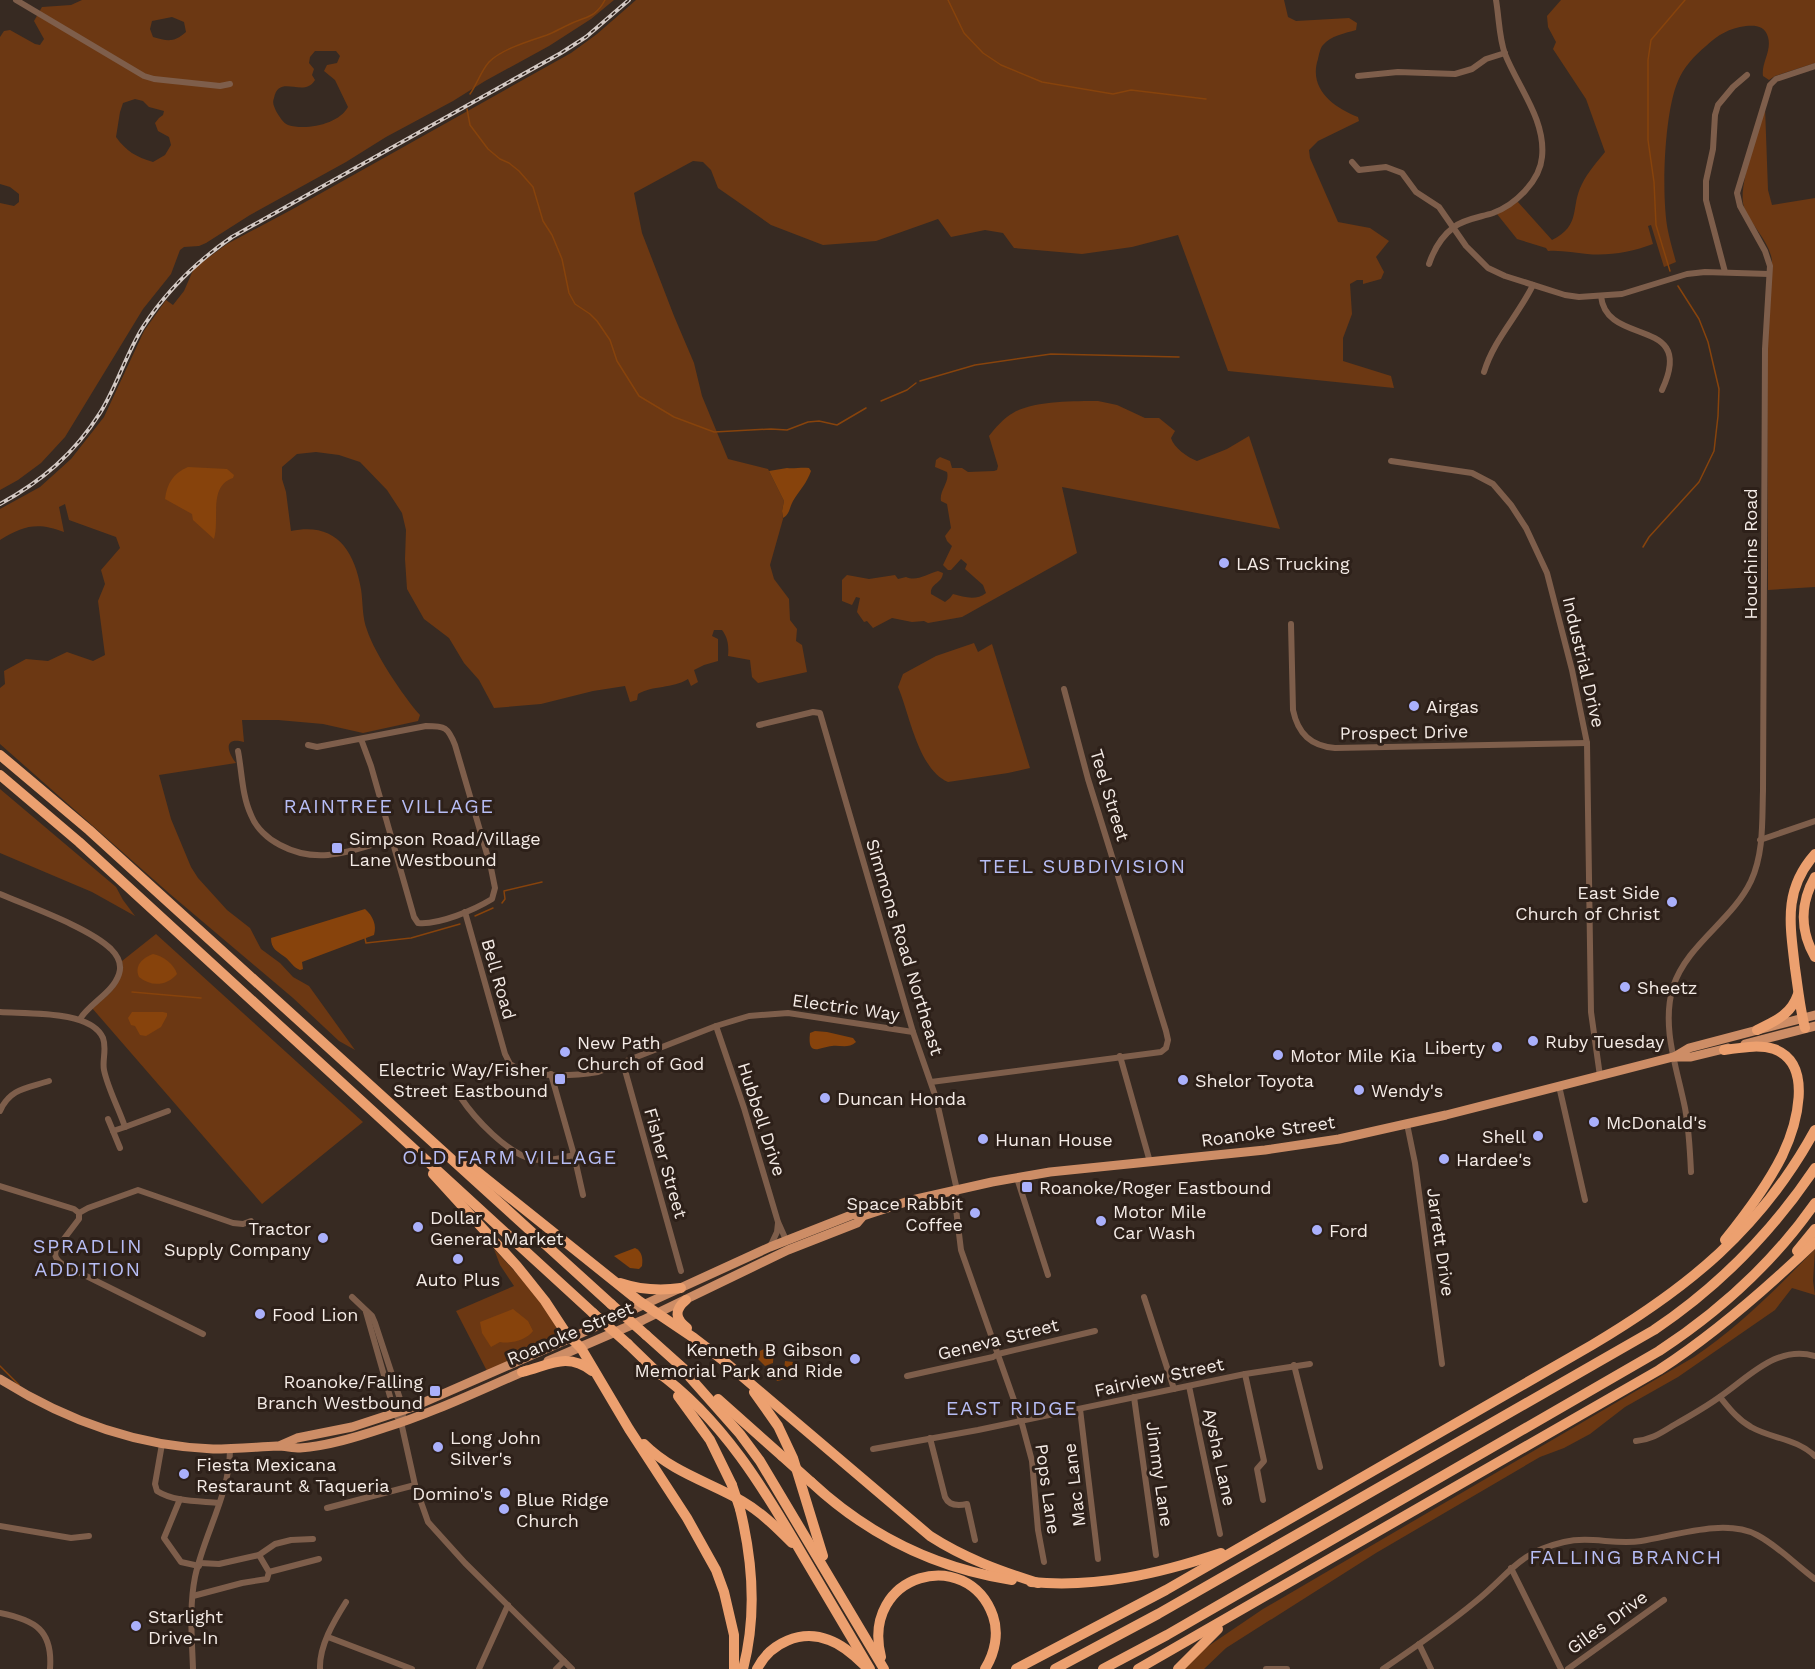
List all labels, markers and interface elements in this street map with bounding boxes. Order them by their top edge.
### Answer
street label: Houchins Road [1740,488,1761,620]
place label: LAS Trucking [1236,553,1350,574]
marker: LAS Trucking [1217,556,1231,570]
street label: Industrial Drive [1559,594,1609,730]
place label: Airgas [1426,696,1479,717]
marker: Airgas [1407,699,1421,713]
street label: Prospect Drive [1340,720,1468,744]
street label: Teel Street [1086,747,1134,844]
district label: RAINTREE VILLAGE [284,794,494,818]
place label: Simpson Road/Village Lane Westbound [349,828,541,870]
street label: Simmons Road Northeast [862,836,948,1058]
marker: Simpson Road/Village Lane Westbound [330,841,344,855]
district label: TEEL SUBDIVISION [979,854,1187,878]
place label: East Side Church of Christ [1515,882,1660,924]
marker: East Side Church of Christ [1665,895,1679,909]
street label: Bell Road [478,936,520,1022]
place label: Sheetz [1637,977,1697,998]
marker: Sheetz [1618,980,1632,994]
street label: Electric Way [791,989,902,1025]
place label: Ruby Tuesday [1545,1031,1665,1052]
place label: New Path Church of God [577,1032,704,1074]
marker: Ruby Tuesday [1526,1034,1540,1048]
place label: Liberty [1424,1037,1486,1058]
marker: Liberty [1490,1040,1504,1054]
marker: New Path Church of God [558,1045,572,1059]
place label: Motor Mile Kia [1290,1045,1416,1066]
marker: Motor Mile Kia [1271,1048,1285,1062]
place label: Electric Way/Fisher Street Eastbound [378,1059,548,1101]
street label: Hubbell Drive [734,1059,790,1179]
place label: Shelor Toyota [1195,1070,1314,1091]
marker: Electric Way/Fisher Street Eastbound [553,1072,567,1086]
marker: Shelor Toyota [1176,1073,1190,1087]
place label: Wendy's [1371,1080,1443,1101]
marker: Wendy's [1352,1083,1366,1097]
place label: Duncan Honda [837,1088,966,1109]
marker: Duncan Honda [818,1091,832,1105]
street label: Fisher Street [640,1105,692,1221]
street label: Roanoke Street [1200,1111,1337,1151]
place label: McDonald's [1606,1112,1707,1133]
marker: McDonald's [1587,1115,1601,1129]
place label: Shell [1482,1126,1526,1147]
place label: Hunan House [995,1129,1113,1150]
marker: Shell [1531,1129,1545,1143]
marker: Hunan House [976,1132,990,1146]
district label: OLD FARM VILLAGE [402,1145,618,1169]
place label: Hardee's [1456,1149,1532,1170]
marker: Hardee's [1437,1152,1451,1166]
place label: Roanoke/Roger Eastbound [1039,1177,1272,1198]
marker: Roanoke/Roger Eastbound [1020,1180,1034,1194]
street label: Jarrett Drive [1423,1186,1459,1298]
place label: Space Rabbit Coffee [846,1193,963,1235]
place label: Motor Mile Car Wash [1113,1201,1206,1243]
marker: Space Rabbit Coffee [968,1206,982,1220]
place label: Dollar General Market [430,1207,564,1249]
marker: Motor Mile Car Wash [1094,1214,1108,1228]
place label: Tractor Supply Company [164,1218,312,1260]
marker: Dollar General Market [411,1220,425,1234]
place label: Ford [1329,1220,1368,1241]
marker: Ford [1310,1223,1324,1237]
marker: Tractor Supply Company [316,1231,330,1245]
district label: SPRADLIN ADDITION [33,1234,143,1281]
marker: Auto Plus [451,1252,465,1266]
place label: Auto Plus [416,1269,500,1290]
street label: Roanoke Street [504,1297,637,1369]
place label: Food Lion [272,1304,359,1325]
marker: Food Lion [253,1307,267,1321]
street label: Geneva Street [935,1314,1061,1364]
place label: Kenneth B Gibson Memorial Park and Ride [635,1339,843,1381]
marker: Kenneth B Gibson Memorial Park and Ride [848,1352,862,1366]
street label: Fairview Street [1092,1353,1226,1401]
place label: Roanoke/Falling Branch Westbound [256,1371,423,1413]
marker: Roanoke/Falling Branch Westbound [428,1384,442,1398]
district label: EAST RIDGE [946,1396,1078,1420]
street label: Aysha Lane [1199,1406,1241,1508]
street label: Jimmy Lane [1142,1420,1178,1528]
place label: Long John Silver's [450,1427,541,1469]
marker: Long John Silver's [431,1440,445,1454]
street label: Pops Lane [1031,1442,1065,1536]
street label: Mac Lane [1058,1442,1090,1528]
place label: Fiesta Mexicana Restaraunt & Taqueria [196,1454,390,1496]
marker: Fiesta Mexicana Restaraunt & Taqueria [177,1467,191,1481]
place label: Domino's [412,1483,493,1504]
marker: Domino's [498,1486,512,1500]
place label: Blue Ridge Church [516,1489,609,1531]
marker: Blue Ridge Church [497,1502,511,1516]
district label: FALLING BRANCH [1529,1545,1723,1569]
street label: Giles Drive [1563,1586,1651,1658]
place label: Starlight Drive-In [148,1606,223,1648]
marker: Starlight Drive-In [129,1619,143,1633]

